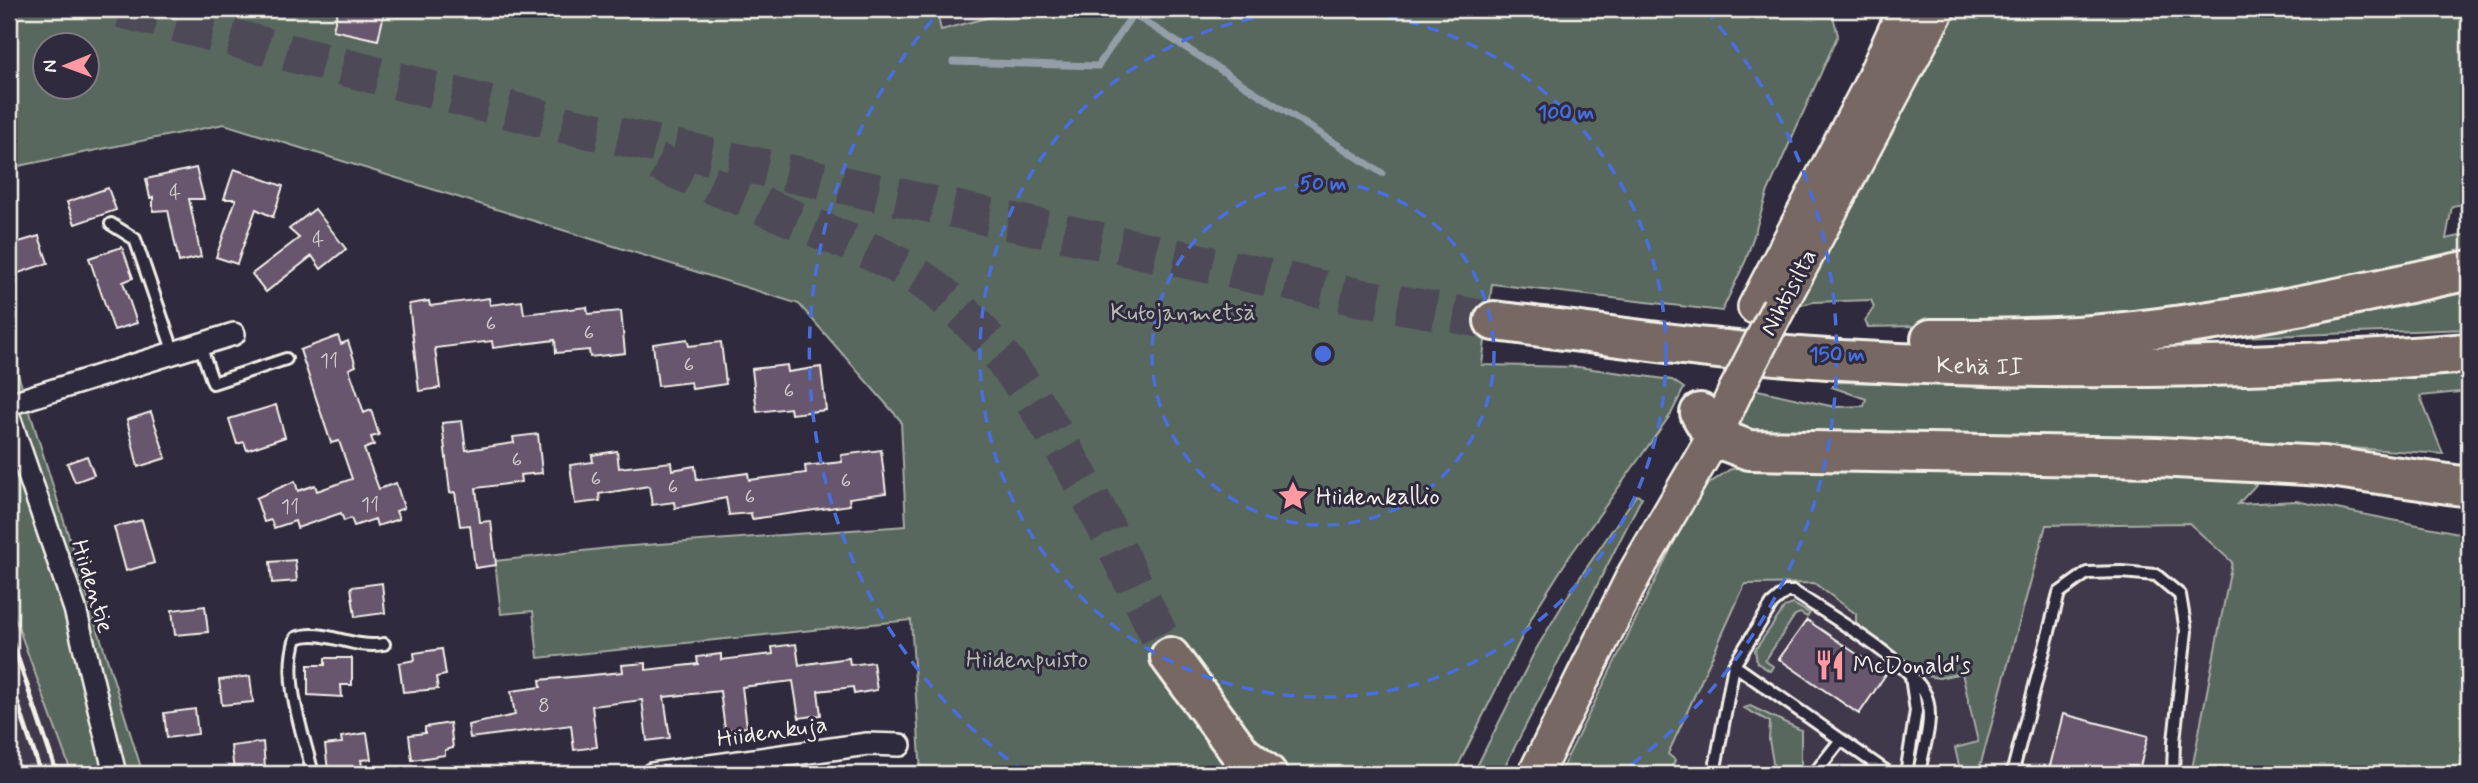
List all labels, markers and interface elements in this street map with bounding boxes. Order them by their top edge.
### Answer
north arrow [32,32,102,102]
text: N [38,60,63,73]
text: 100 m [1538,99,1594,127]
text: 50 m [1300,170,1347,198]
house number: 4 [169,179,181,207]
house number: 4 [312,226,324,254]
street label: Nihtisilta [1754,244,1825,341]
park label: Kutojanmetsä [1110,298,1256,329]
house number: 6 [486,310,496,338]
house number: 6 [584,319,594,347]
text: 150 m [1809,341,1865,369]
centre of rings [1311,342,1335,366]
house number: 11 [320,347,338,375]
street label: Kehä II [1936,350,2023,384]
house number: 6 [684,351,694,379]
house number: 6 [784,377,794,405]
house number: 6 [512,446,522,474]
house number: 6 [591,465,601,493]
house number: 6 [841,467,851,495]
house number: 6 [668,473,678,501]
place icon: Hiidenkallio [1276,479,1310,513]
place label: Hiidenkallio [1316,482,1440,513]
house number: 6 [745,483,755,511]
house number: 11 [361,491,379,519]
house number: 11 [281,493,299,521]
street label: Hiidentie [63,536,120,637]
park label: Hiidenpuisto [966,645,1088,676]
restaurant icon: McDonald's [1813,648,1847,682]
place label: McDonald's [1853,651,1971,682]
house number: 8 [538,692,550,720]
street label: Hiidenkuja [715,709,829,756]

